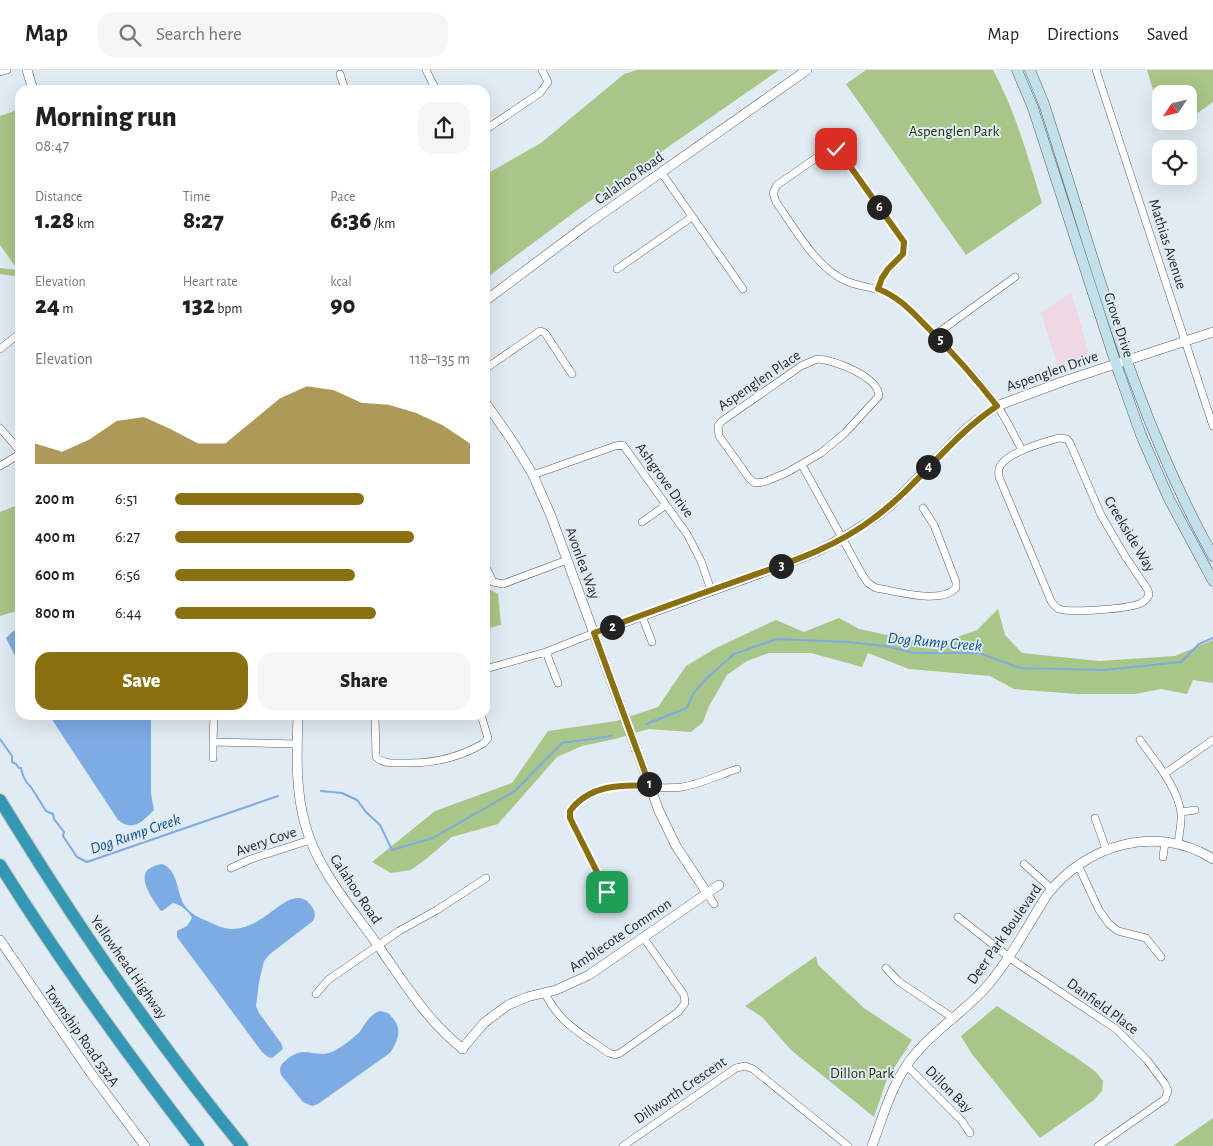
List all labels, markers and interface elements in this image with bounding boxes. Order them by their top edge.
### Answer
search box [98,12,448,57]
icon: search [116,21,144,49]
text: Map [25,22,68,46]
text: Search here [156,25,242,44]
text: Map [988,26,1019,44]
text: Directions [1047,26,1119,44]
text: Saved [1147,26,1188,44]
north arrow [1152,85,1198,130]
map controls [1152,85,1197,185]
button: share [418,102,470,154]
text: Morning run [35,104,177,132]
park label: Aspenglen Park [909,124,999,139]
pin [815,128,857,170]
icon: check [822,135,850,163]
text: 08:47 [35,138,69,154]
button: locate [1152,140,1197,185]
street label: Calahoo Road [592,149,667,208]
text: Distance [35,190,82,204]
text: Time [183,190,211,204]
text: Pace [330,190,356,204]
pin: 6 [866,194,892,220]
street label: Mathias Avenue [1146,197,1189,291]
text: 6 [876,200,883,214]
text: 1.28 [35,208,74,233]
text: 8:27 [183,208,224,233]
text: 6:36 [330,208,371,233]
text: km [74,217,94,231]
text: /km [371,217,395,231]
text: Elevation [35,275,86,289]
text: Heart rate [183,275,238,289]
text: kcal [330,275,352,289]
street label: Grove Drive [1101,291,1136,360]
text: 24 [35,293,60,318]
text: 132 [183,293,215,318]
text: 90 [330,293,356,318]
text: m [60,302,73,316]
text: bpm [215,302,243,316]
pin: 5 [928,328,952,352]
text: 5 [937,333,944,347]
street label: Aspenglen Place [715,347,803,413]
street label: Aspenglen Drive [1004,349,1100,394]
text: Elevation [35,351,93,367]
text: 118–135 m [410,351,470,367]
street label: Ashgrove Drive [633,440,697,520]
pin: 4 [916,454,940,480]
text: 4 [925,460,932,474]
text: 200 m [35,491,75,507]
text: 6:51 [115,491,138,507]
street label: Creekside Way [1101,494,1158,575]
street label: Avonlea Way [563,525,603,602]
text: 400 m [35,529,75,545]
text: 6:27 [115,529,140,545]
pin: 3 [768,554,794,578]
text: 3 [778,559,785,573]
text: 600 m [35,567,75,583]
text: 6:56 [115,567,140,583]
text: 800 m [35,605,75,621]
text: 6:44 [115,605,142,621]
pin: 2 [600,614,624,640]
text: 2 [609,620,616,634]
water label: Dog Rump Creek [887,630,983,655]
button: Save [35,652,248,710]
button: Share [258,652,470,710]
pin: 1 [636,772,662,796]
text: 1 [647,777,652,791]
water label: Dog Rump Creek [88,811,183,858]
street label: Avery Cove [234,824,298,859]
street label: Calahoo Road [327,852,384,927]
pin [586,871,628,913]
icon: arrive [593,878,621,906]
street label: Deer Park Boulevard [964,881,1045,987]
street label: Amblecote Common [567,896,674,975]
street label: Yellowhead Highway [87,913,170,1022]
street label: Danfield Place [1064,976,1141,1037]
street label: Township Road 532A [41,983,122,1089]
street label: Dillworth Crescent [631,1054,729,1127]
street label: Dillon Bay [922,1063,975,1116]
park label: Dillon Park [830,1066,894,1081]

